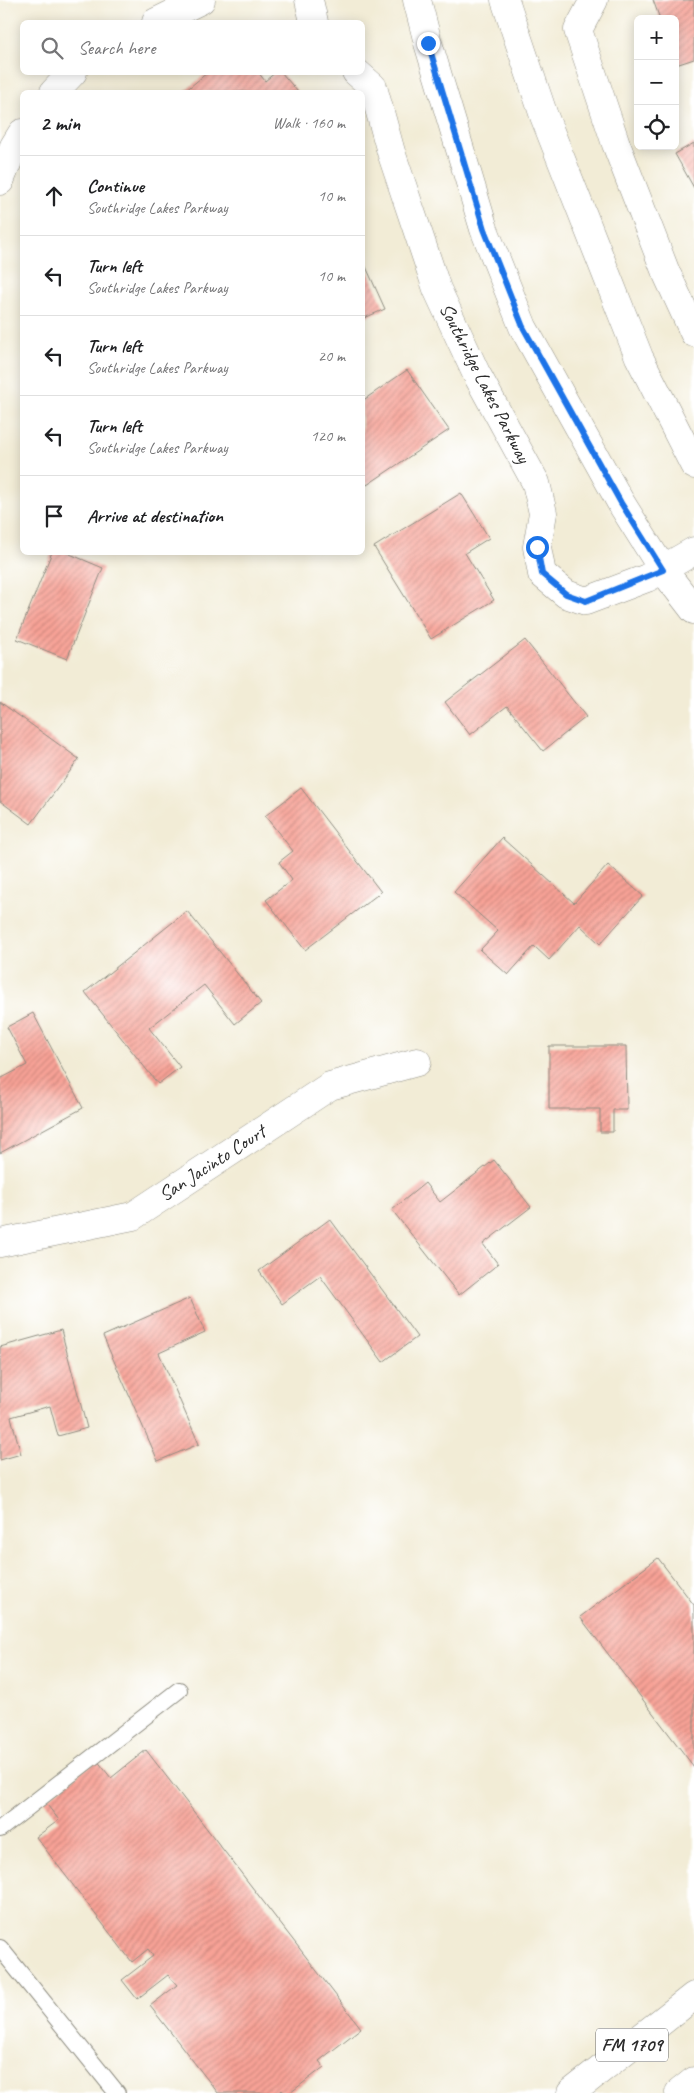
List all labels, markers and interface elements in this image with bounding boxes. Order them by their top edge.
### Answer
map controls [634,15,679,150]
button: + [634,15,679,60]
search box [20,20,365,75]
route end [417,32,440,55]
icon: search [38,34,66,62]
text: Search here [78,36,155,60]
button: − [634,60,679,105]
button: locate [634,105,679,150]
text: 2 min [40,110,80,136]
text: Walk · 160 m [273,113,345,133]
text: Continue [87,174,144,198]
icon: ahead [40,182,68,210]
text: 10 m [318,186,345,206]
text: Southridge Lakes Parkway [87,198,228,218]
text: Turn left [87,254,142,278]
icon: left [40,262,68,290]
text: 10 m [318,266,345,286]
text: Southridge Lakes Parkway [87,278,228,298]
street label: Southridge Lakes Parkway [434,299,537,468]
text: Turn left [87,334,142,358]
icon: left [40,342,68,370]
text: 20 m [318,346,345,366]
text: Southridge Lakes Parkway [87,358,228,378]
text: Turn left [87,414,142,438]
icon: left [40,422,68,450]
text: 120 m [311,426,345,446]
text: Southridge Lakes Parkway [87,438,228,458]
icon: arrive [40,502,68,530]
text: Arrive at destination [87,504,223,528]
route start [526,536,549,559]
street label: San Jacinto Court [154,1117,273,1207]
road number: FM 1709 [596,2028,668,2062]

